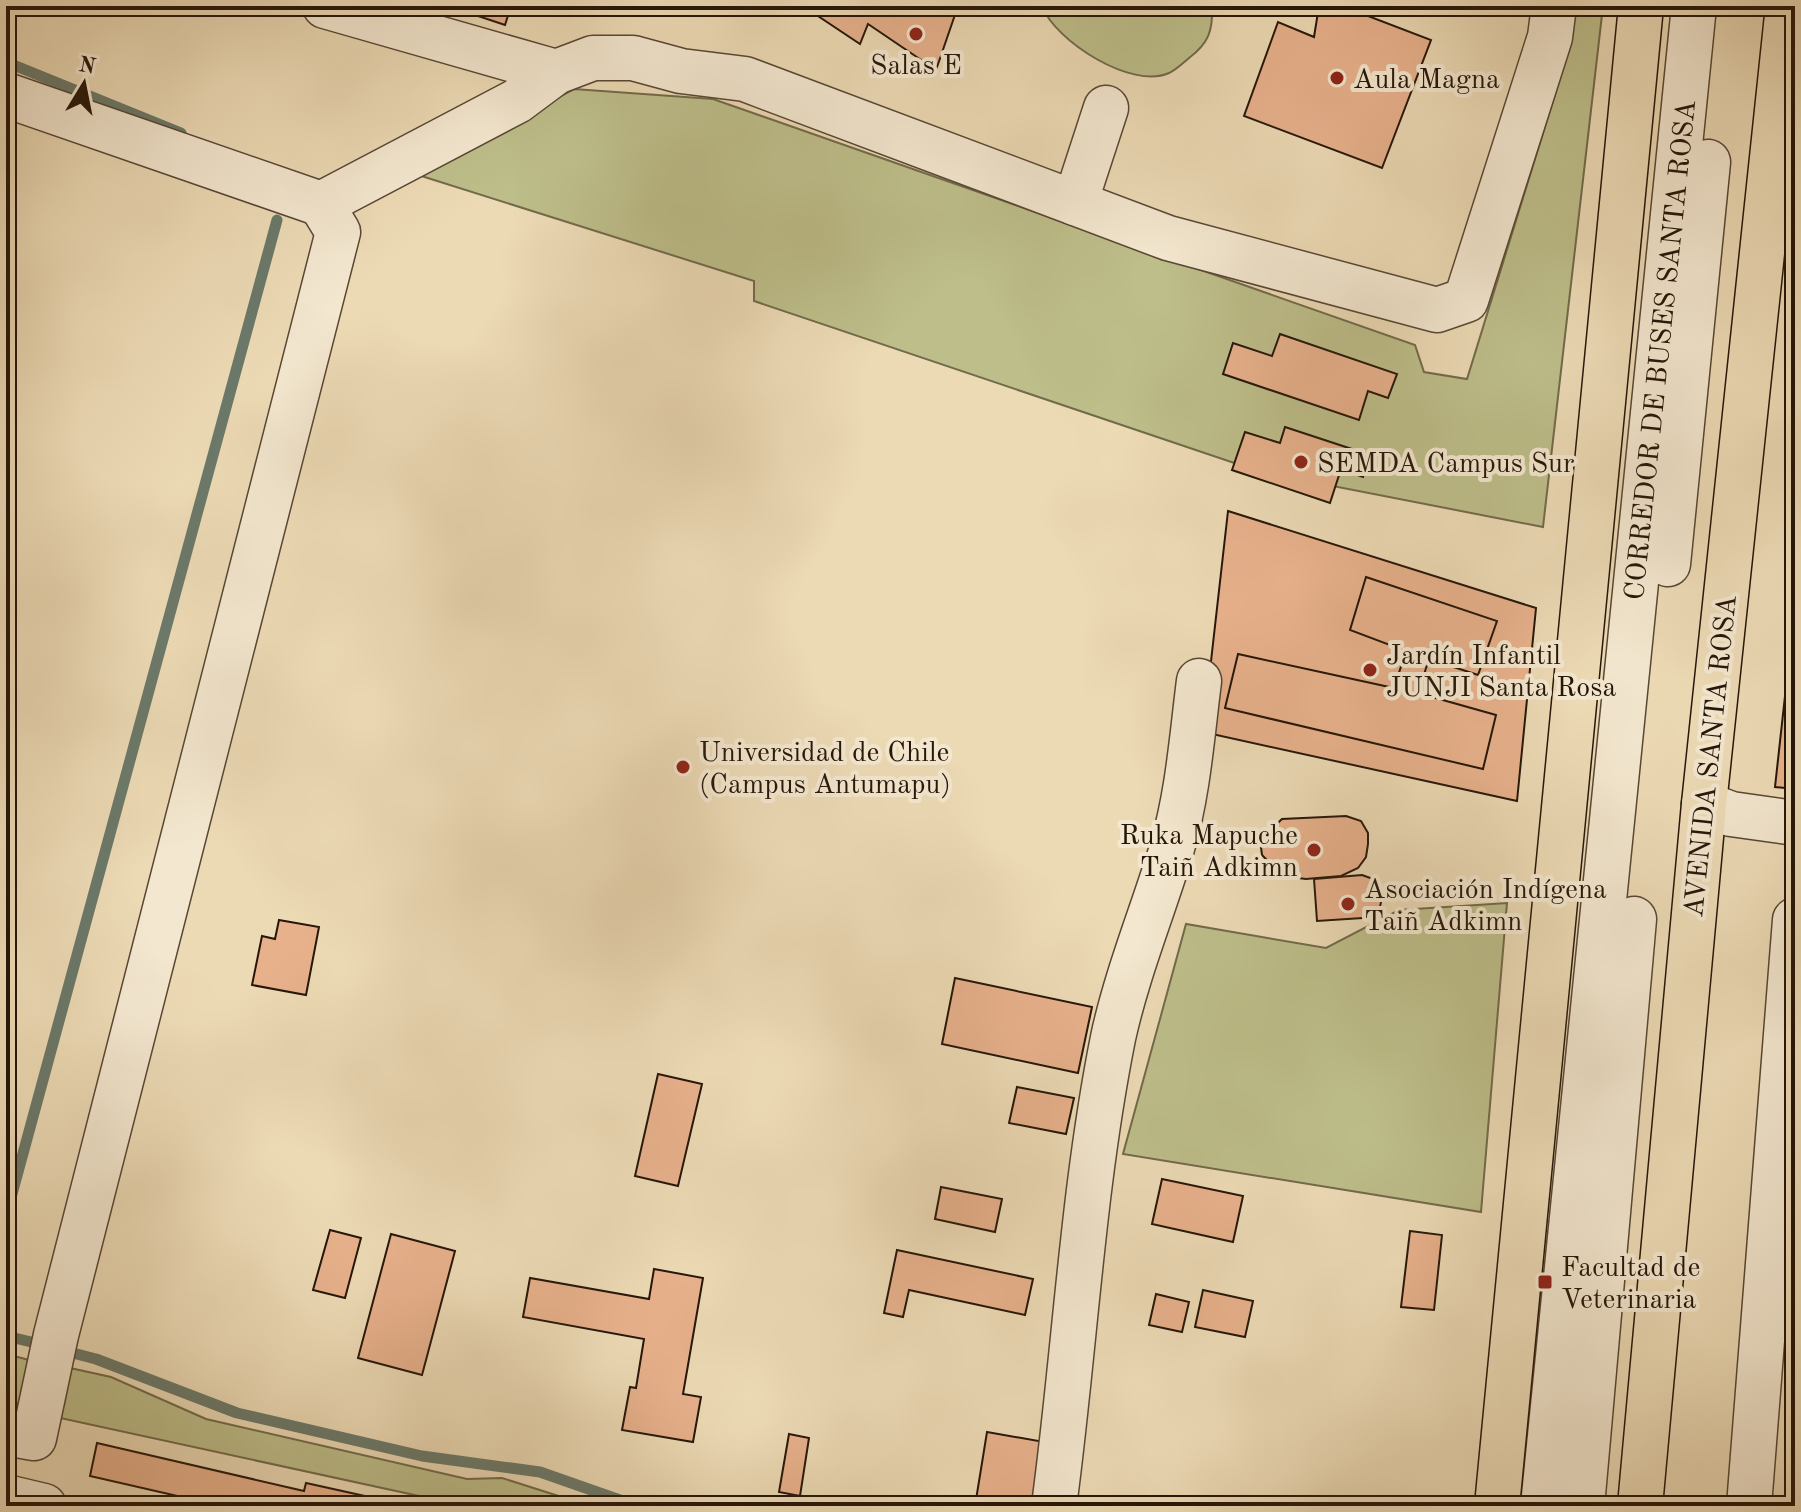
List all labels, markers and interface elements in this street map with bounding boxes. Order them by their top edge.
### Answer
marker: Salas E [907,25,925,43]
north arrow [44,44,124,124]
place label: Salas E [870,53,962,81]
text: N [77,54,97,79]
place label: Aula Magna [1353,67,1500,95]
marker: Aula Magna [1328,69,1346,87]
street label: CORREDOR DE BUSES SANTA ROSA [1622,99,1702,602]
place label: SEMDA Campus Sur [1317,451,1575,479]
marker: SEMDA Campus Sur [1292,453,1310,471]
street label: AVENIDA SANTA ROSA [1681,594,1743,919]
place label: Jardín Infantil JUNJI Santa Rosa [1386,643,1616,703]
marker: Jardín Infantil JUNJI Santa Rosa [1361,661,1379,679]
place label: Universidad de Chile (Campus Antumapu) [699,740,951,800]
marker: Universidad de Chile (Campus Antumapu) [674,758,692,776]
place label: Ruka Mapuche Taiñ Adkimn [1120,823,1298,883]
marker: Ruka Mapuche Taiñ Adkimn [1305,841,1323,859]
place label: Asociación Indígena Taiñ Adkimn [1364,877,1607,937]
marker: Asociación Indígena Taiñ Adkimn [1339,895,1357,913]
place label: Facultad de Veterinaria [1561,1255,1700,1315]
marker: Facultad de Veterinaria [1536,1273,1554,1291]

